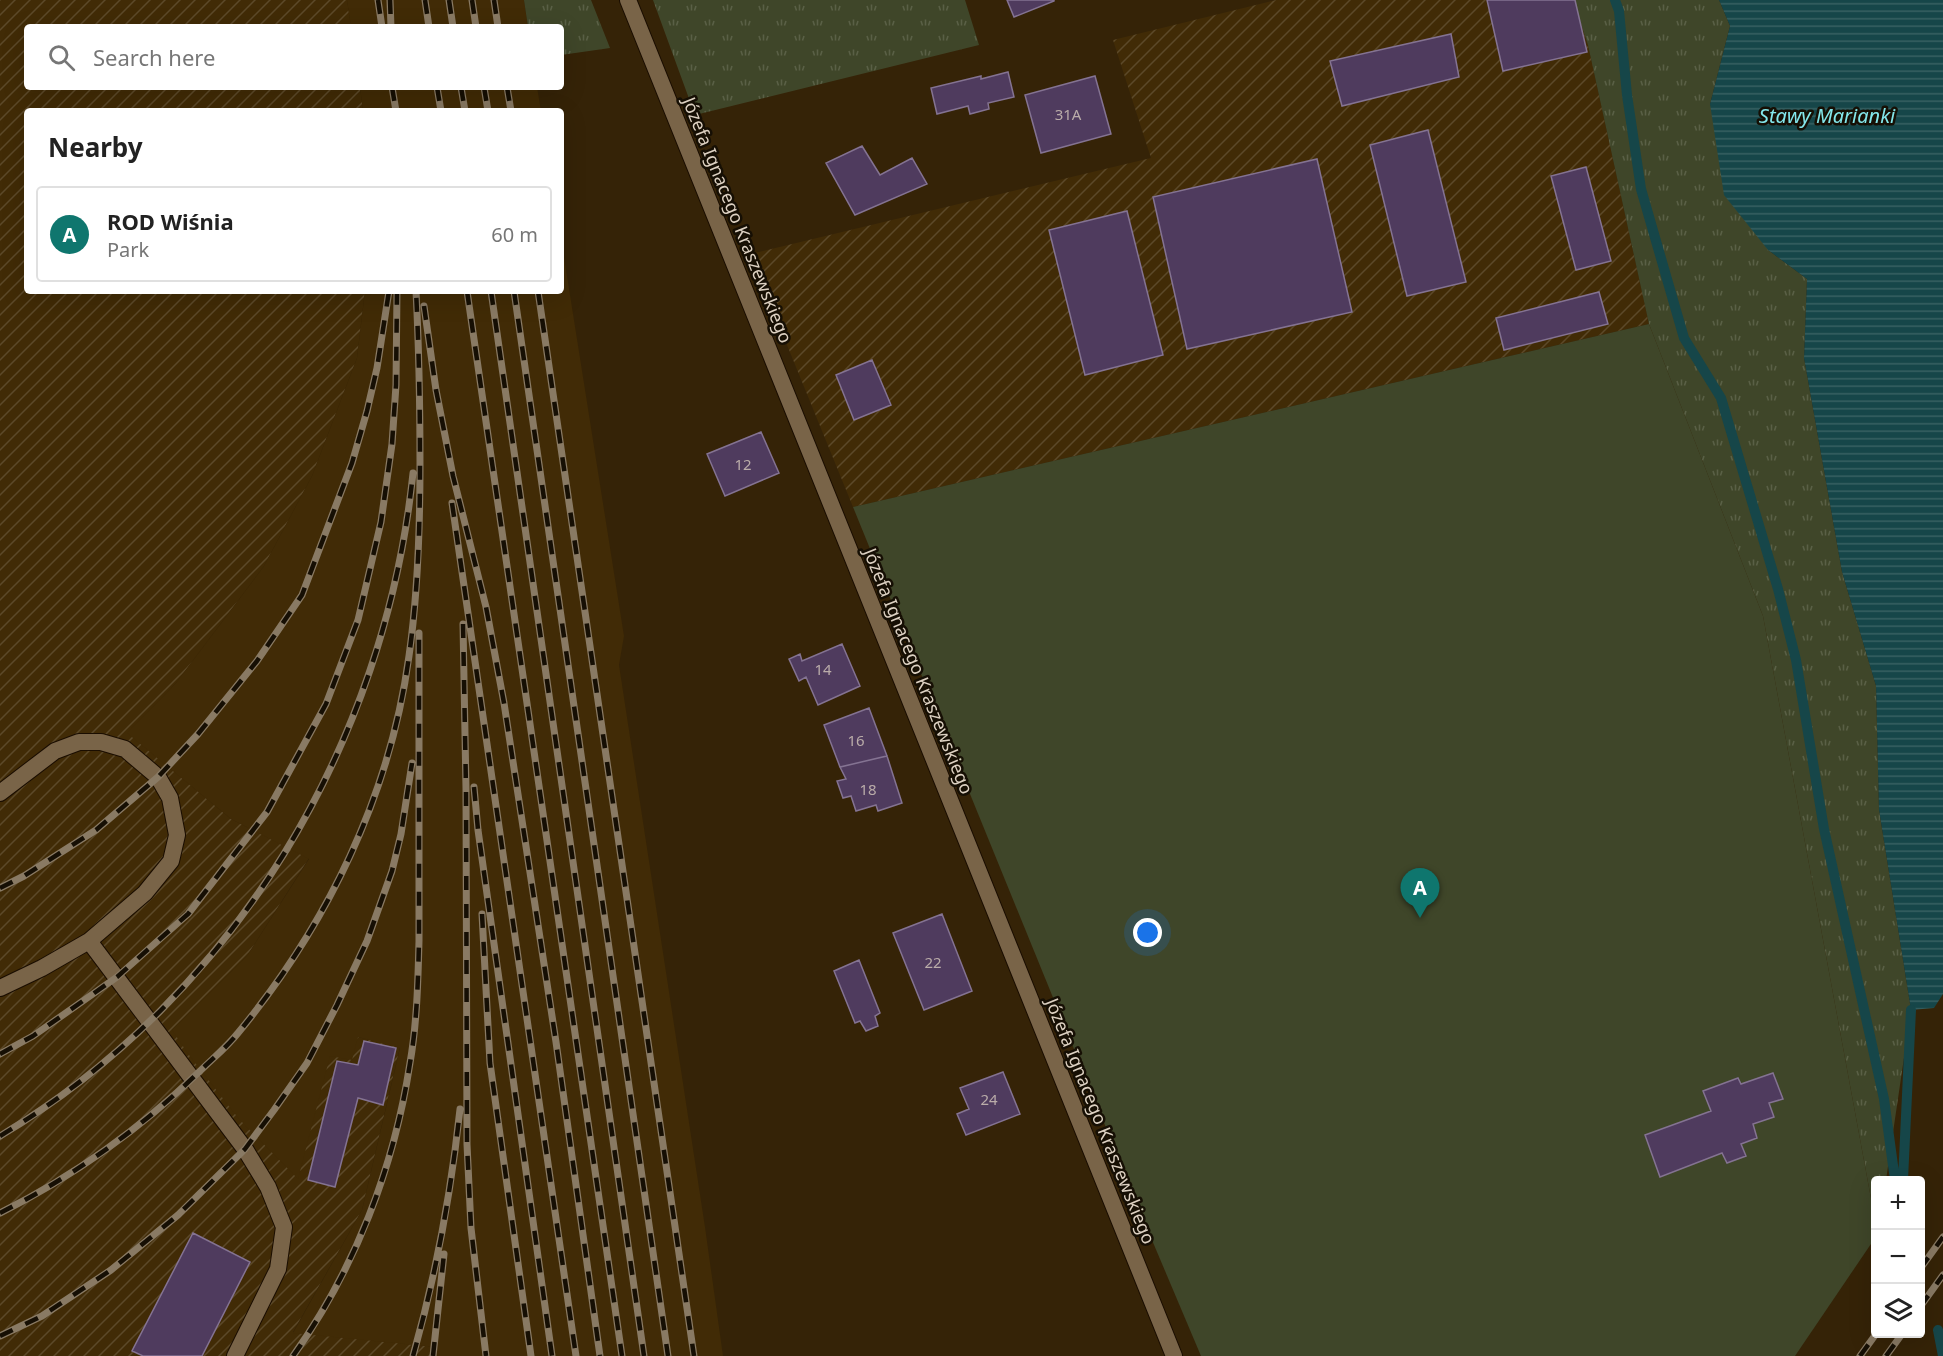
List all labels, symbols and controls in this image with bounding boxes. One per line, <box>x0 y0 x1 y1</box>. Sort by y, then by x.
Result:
search box <box>24 24 564 90</box>
icon: search <box>45 41 78 74</box>
text: Search here <box>93 42 215 72</box>
street label: Józefa Ignacego Kraszewskiego <box>677 92 798 347</box>
water label: Stawy Marianki <box>1759 102 1896 129</box>
house number: 31A <box>1055 104 1082 124</box>
text: Nearby <box>48 129 143 165</box>
text: ROD Wiśnia <box>107 206 234 236</box>
text: A <box>63 221 76 248</box>
text: 60 m <box>491 221 538 248</box>
text: Park <box>107 236 149 263</box>
house number: 12 <box>734 454 752 474</box>
street label: Józefa Ignacego Kraszewskiego <box>858 543 979 798</box>
house number: 14 <box>814 659 832 679</box>
house number: 16 <box>847 730 865 750</box>
house number: 18 <box>859 779 877 799</box>
pin: A <box>1400 868 1440 918</box>
your location <box>1133 918 1162 947</box>
house number: 22 <box>924 952 942 972</box>
street label: Józefa Ignacego Kraszewskiego <box>1040 993 1161 1248</box>
house number: 24 <box>980 1089 998 1109</box>
map controls <box>1871 1176 1925 1338</box>
button: + <box>1871 1176 1925 1230</box>
button: − <box>1871 1230 1925 1284</box>
button: layers <box>1871 1284 1925 1338</box>

